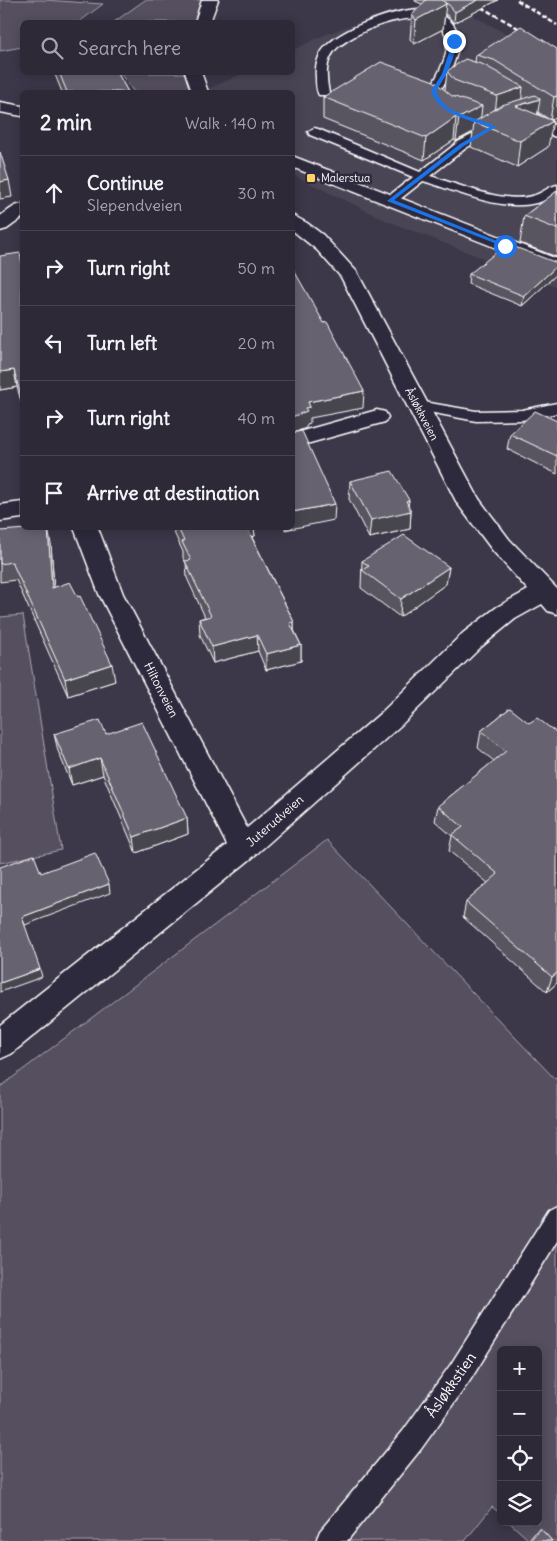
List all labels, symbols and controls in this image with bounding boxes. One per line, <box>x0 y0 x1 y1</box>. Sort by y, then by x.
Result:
search box <box>20 20 295 75</box>
route end <box>443 30 466 53</box>
icon: search <box>38 34 66 62</box>
text: Search here <box>78 36 181 60</box>
text: 2 min <box>40 109 92 136</box>
text: Walk · 140 m <box>185 113 275 133</box>
text: Continue <box>87 171 164 195</box>
place label: Malerstua <box>321 171 370 185</box>
marker: Malerstua <box>305 172 317 184</box>
icon: ahead <box>40 179 68 207</box>
text: 30 m <box>238 183 275 203</box>
text: Slependveien <box>87 195 182 215</box>
route start <box>494 235 517 258</box>
icon: right <box>40 254 68 282</box>
text: Turn right <box>87 256 170 280</box>
text: 50 m <box>237 258 275 278</box>
icon: left <box>40 329 68 357</box>
text: Turn left <box>87 331 157 355</box>
text: 20 m <box>238 333 275 353</box>
street label: Åsløkkveien <box>402 385 443 443</box>
icon: right <box>40 404 68 432</box>
text: Turn right <box>87 406 170 430</box>
text: 40 m <box>237 408 275 428</box>
icon: arrive <box>40 479 68 507</box>
text: Arrive at destination <box>87 481 260 505</box>
street label: Hiltonveien <box>141 660 182 720</box>
street label: Juterudveien <box>243 792 306 850</box>
map controls <box>497 1346 542 1526</box>
button: + <box>497 1346 542 1391</box>
street label: Åsløkkstien <box>420 1347 480 1421</box>
button: − <box>497 1391 542 1436</box>
button: locate <box>497 1436 542 1481</box>
button: layers <box>497 1481 542 1526</box>

